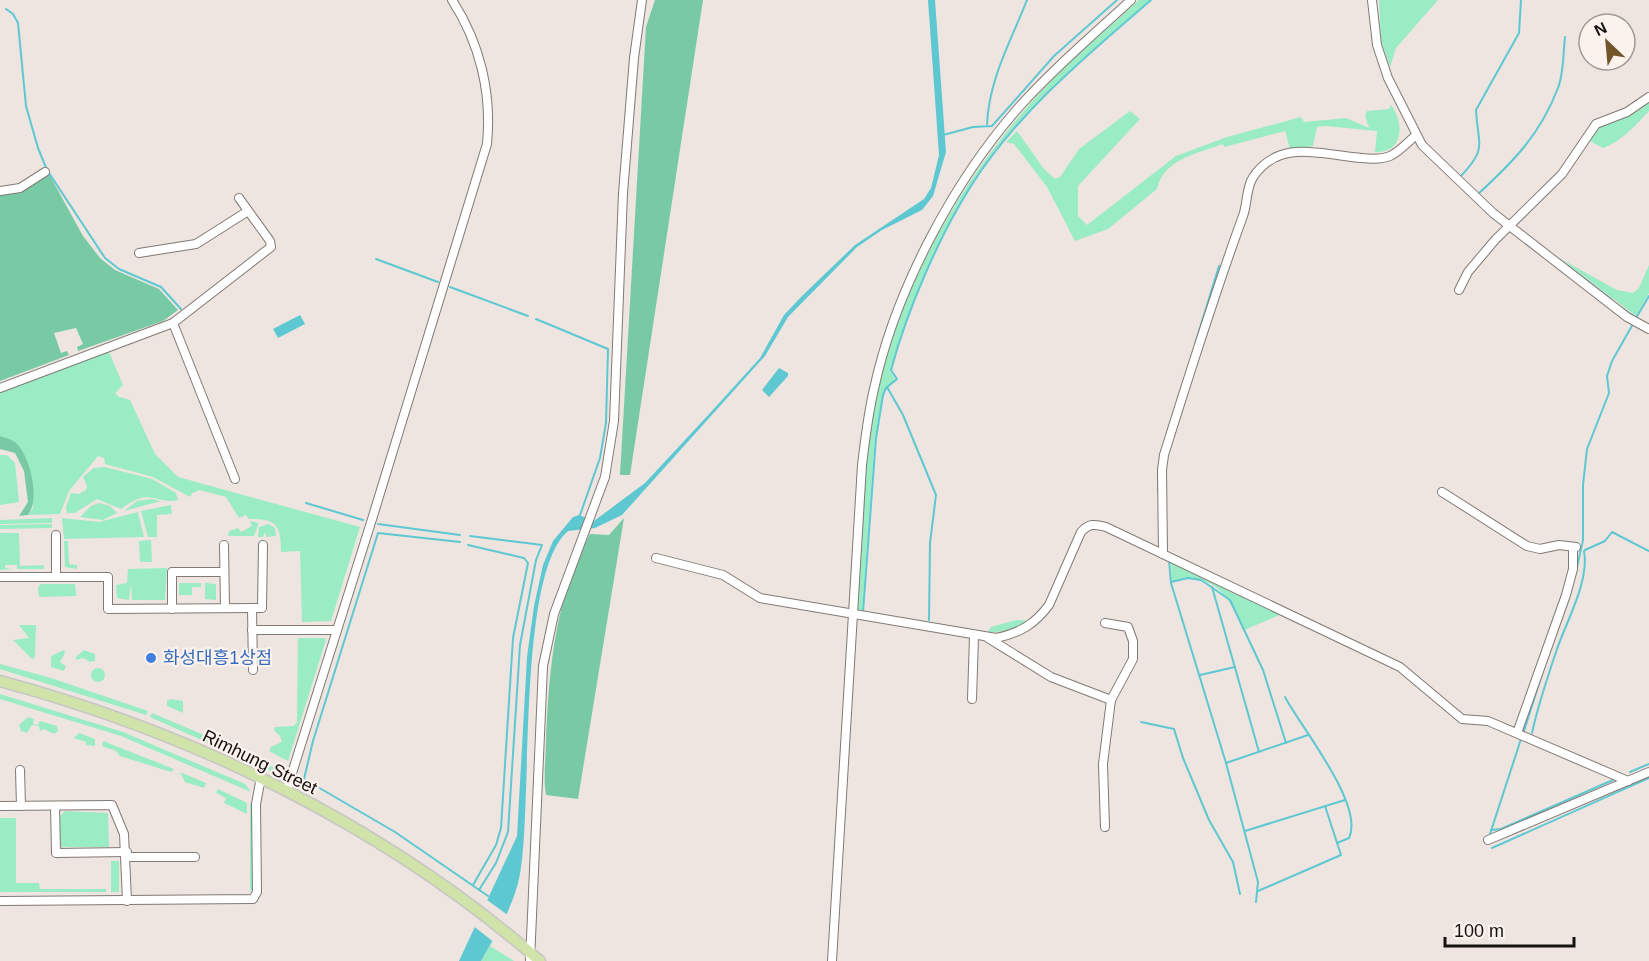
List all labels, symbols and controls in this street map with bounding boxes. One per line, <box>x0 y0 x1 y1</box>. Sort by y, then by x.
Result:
north arrow <box>1577 12 1637 72</box>
text: N <box>1592 19 1610 39</box>
place label: 화성대흥1상점 <box>163 648 272 668</box>
marker: 화성대흥1상점 <box>144 651 158 665</box>
street label: Rimhung Street <box>199 726 321 798</box>
scale bar <box>1445 910 1574 948</box>
text: 100 m <box>1454 921 1504 941</box>

